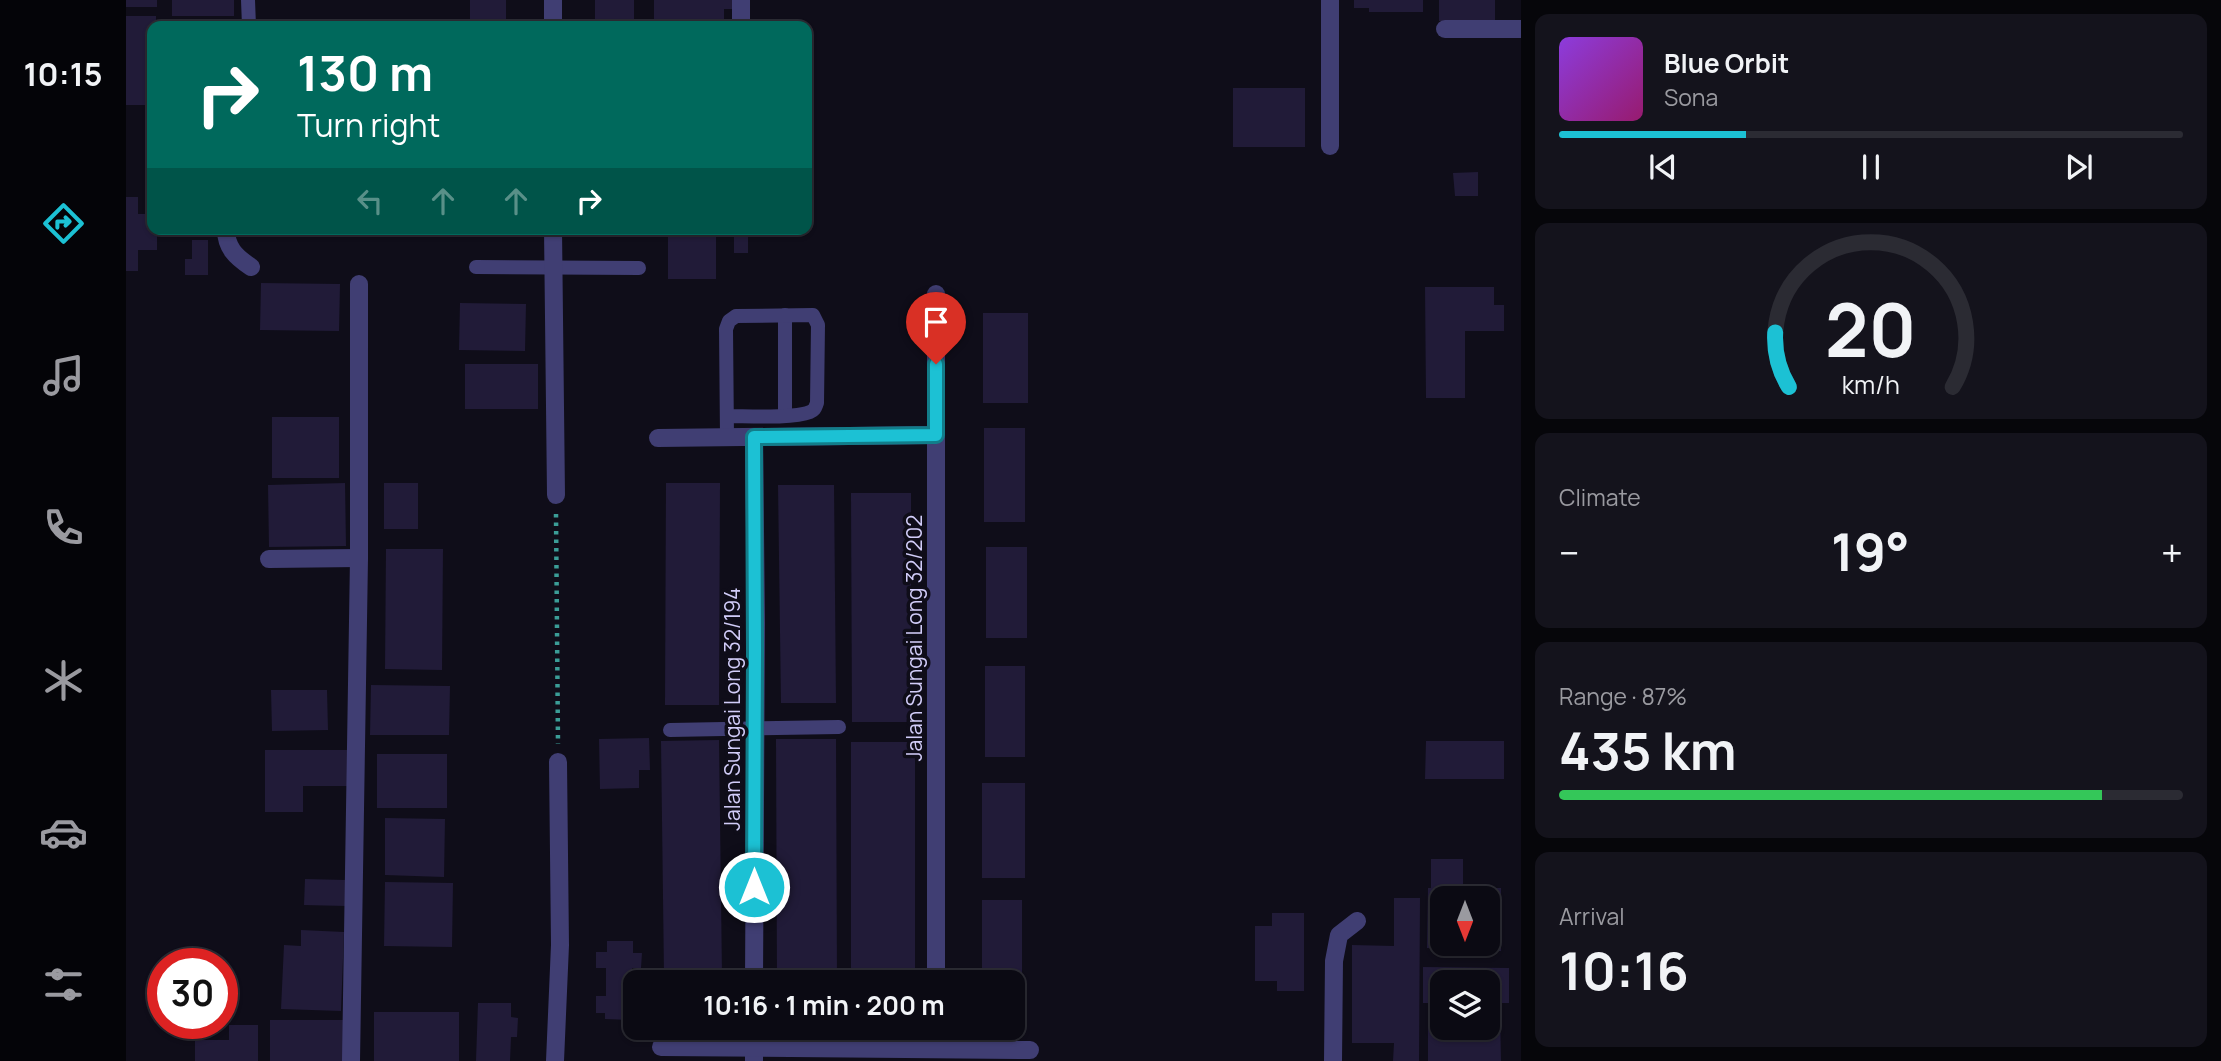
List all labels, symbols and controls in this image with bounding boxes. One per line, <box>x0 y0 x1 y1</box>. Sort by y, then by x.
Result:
text: 130 m <box>297 39 433 106</box>
text: Blue Orbit <box>1664 45 1789 81</box>
icon: right <box>182 49 273 140</box>
text: 10:15 <box>24 52 102 96</box>
text: Sona <box>1664 81 1718 113</box>
text: Turn right <box>297 103 440 147</box>
icon: previous <box>1644 148 1682 186</box>
icon: pause <box>1852 148 1890 186</box>
icon: next <box>2060 148 2098 186</box>
icon: left <box>351 182 389 220</box>
icon: ahead <box>424 182 462 220</box>
icon: ahead <box>497 182 535 220</box>
icon: right <box>570 182 608 220</box>
icon: directions <box>39 199 88 248</box>
text: 20 <box>1825 280 1917 380</box>
pin <box>906 292 966 364</box>
icon: arrive <box>917 303 955 341</box>
icon: music <box>39 351 88 400</box>
text: km/h <box>1842 367 1900 402</box>
text: Climate <box>1559 481 1641 513</box>
icon: phone <box>39 503 88 552</box>
street label: Jalan Sungai Long 32/202 <box>900 515 928 761</box>
text: 19° <box>1831 516 1910 587</box>
text: − <box>1559 526 1580 578</box>
text: + <box>2161 526 2183 578</box>
street label: Jalan Sungai Long 32/194 <box>718 587 746 831</box>
icon: climate <box>39 656 88 705</box>
text: Range · 87% <box>1559 680 1687 712</box>
text: 435 km <box>1559 715 1736 786</box>
icon: car <box>39 808 88 857</box>
position arrow <box>717 850 791 924</box>
north arrow <box>1430 886 1500 956</box>
map controls <box>1430 886 1500 1040</box>
text: Arrival <box>1559 900 1625 932</box>
text: 10:16 <box>1559 935 1689 1006</box>
speed limit sign: 30 <box>147 948 238 1039</box>
icon: filters <box>39 960 88 1009</box>
button: layers <box>1430 970 1500 1040</box>
text: 10:16 · 1 min · 200 m <box>703 987 945 1023</box>

